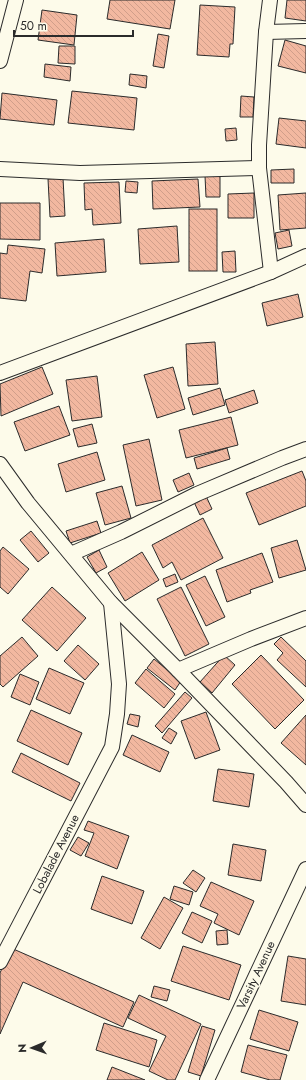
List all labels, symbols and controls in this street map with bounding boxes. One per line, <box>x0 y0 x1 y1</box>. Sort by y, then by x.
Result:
scale bar <box>14 12 133 38</box>
text: 50 m <box>20 17 47 35</box>
street label: Lobalade Avenue <box>28 811 84 897</box>
street label: Varsity Avenue <box>232 938 280 1012</box>
north arrow <box>12 1028 52 1068</box>
text: N <box>14 1044 30 1053</box>

